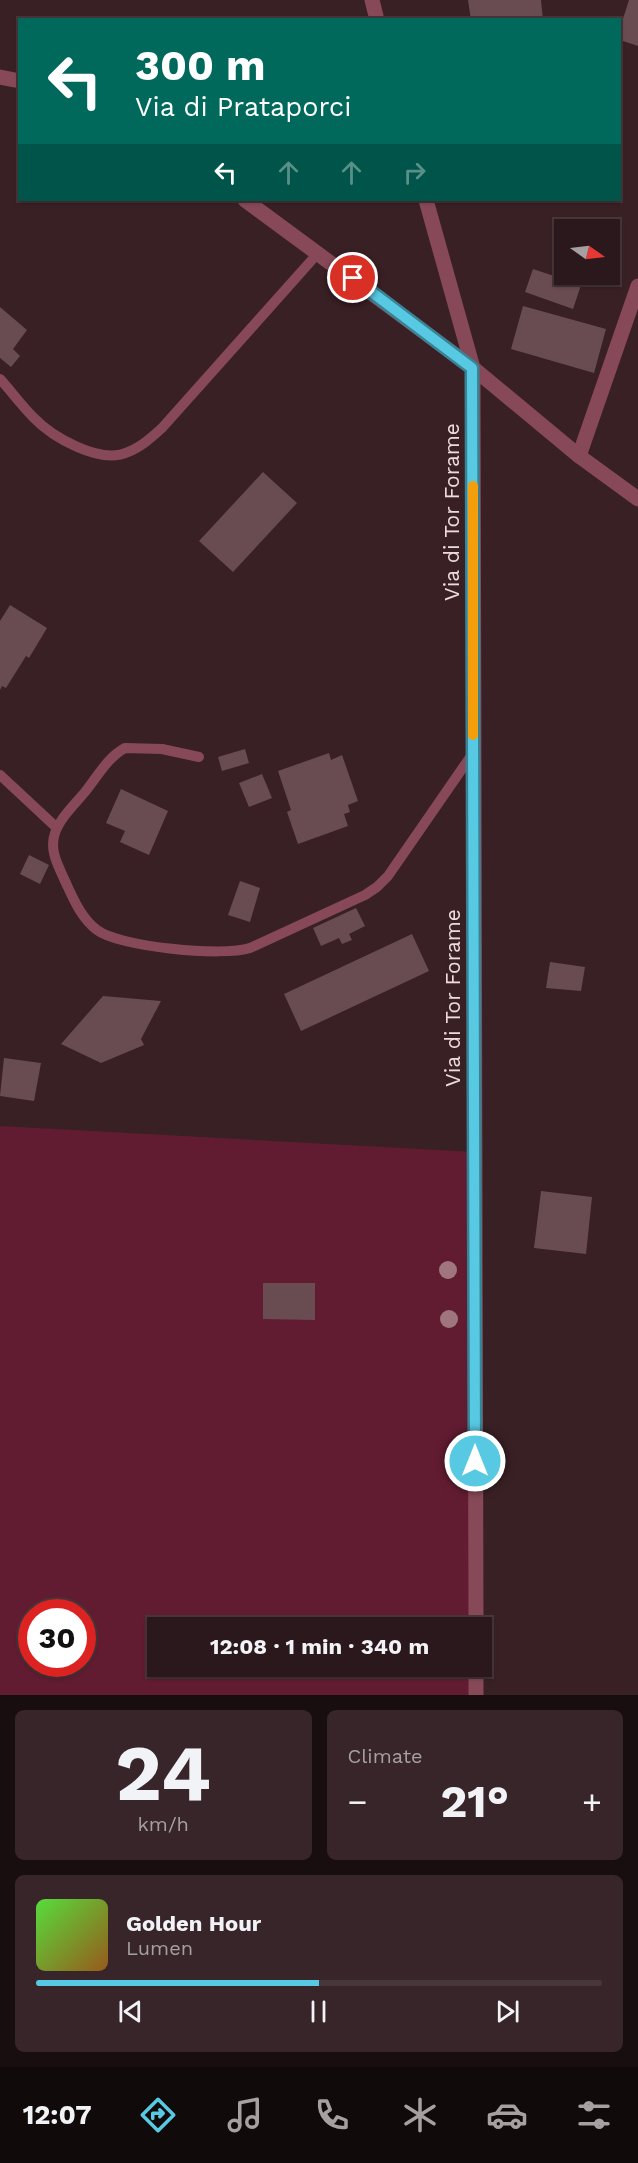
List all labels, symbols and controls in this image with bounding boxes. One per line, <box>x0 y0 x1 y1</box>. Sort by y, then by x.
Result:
text: 300 m <box>135 41 266 90</box>
icon: left <box>36 42 114 120</box>
text: Via di Prataporci <box>135 91 351 123</box>
icon: left <box>209 156 242 189</box>
icon: ahead <box>272 156 305 189</box>
icon: ahead <box>335 156 368 189</box>
icon: right <box>398 156 431 189</box>
north arrow <box>554 219 620 285</box>
map controls <box>554 219 620 285</box>
pin <box>327 252 378 303</box>
icon: arrive <box>336 261 369 294</box>
street label: Via di Tor Forame <box>439 423 464 601</box>
street label: Via di Tor Forame <box>440 909 465 1087</box>
position arrow <box>443 1429 507 1493</box>
speed limit sign: 30 <box>18 1599 96 1677</box>
text: 12:08 · 1 min · 340 m <box>210 1634 429 1659</box>
text: 24 <box>115 1727 211 1819</box>
text: Climate <box>348 1744 423 1768</box>
text: 21° <box>441 1775 509 1828</box>
text: − <box>348 1782 367 1821</box>
text: + <box>582 1782 602 1821</box>
text: km/h <box>137 1812 189 1836</box>
text: Golden Hour <box>126 1911 261 1936</box>
text: Lumen <box>126 1936 193 1960</box>
icon: previous <box>114 1995 147 2028</box>
icon: pause <box>302 1995 335 2028</box>
icon: next <box>491 1995 524 2028</box>
icon: directions <box>137 2094 179 2136</box>
icon: music <box>224 2094 266 2136</box>
icon: phone <box>311 2094 353 2136</box>
icon: climate <box>399 2094 441 2136</box>
icon: car <box>486 2094 528 2136</box>
icon: filters <box>573 2094 615 2136</box>
text: 12:07 <box>23 2099 92 2131</box>

